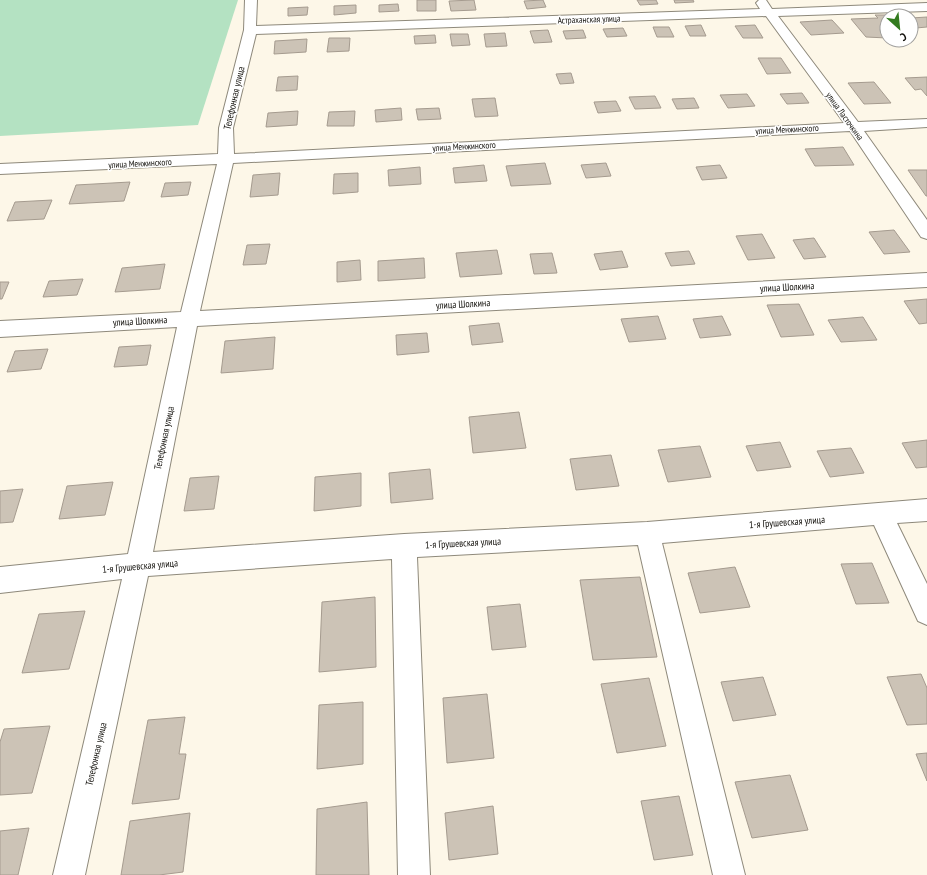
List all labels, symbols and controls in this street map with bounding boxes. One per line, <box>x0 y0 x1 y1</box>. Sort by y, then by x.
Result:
north arrow <box>879 8 919 48</box>
street label: Астраханская улица <box>557 12 621 26</box>
text: С <box>898 30 909 44</box>
street label: Телефонная улица <box>220 65 248 131</box>
street label: улица Ласточкина <box>824 90 866 143</box>
street label: улица Менжинского <box>755 122 819 136</box>
street label: улица Менжинского <box>432 139 496 153</box>
street label: улица Менжинского <box>108 156 172 170</box>
street label: улица Шолкина <box>759 279 815 295</box>
street label: улица Шолкина <box>435 296 491 312</box>
street label: улица Шолкина <box>112 313 168 329</box>
street label: Телефонная улица <box>151 405 177 471</box>
street label: 1-я Грушевская улица <box>749 513 825 531</box>
street label: 1-я Грушевская улица <box>425 535 501 551</box>
street label: 1-я Грушевская улица <box>102 556 178 576</box>
street label: Телефонная улица <box>82 721 110 787</box>

